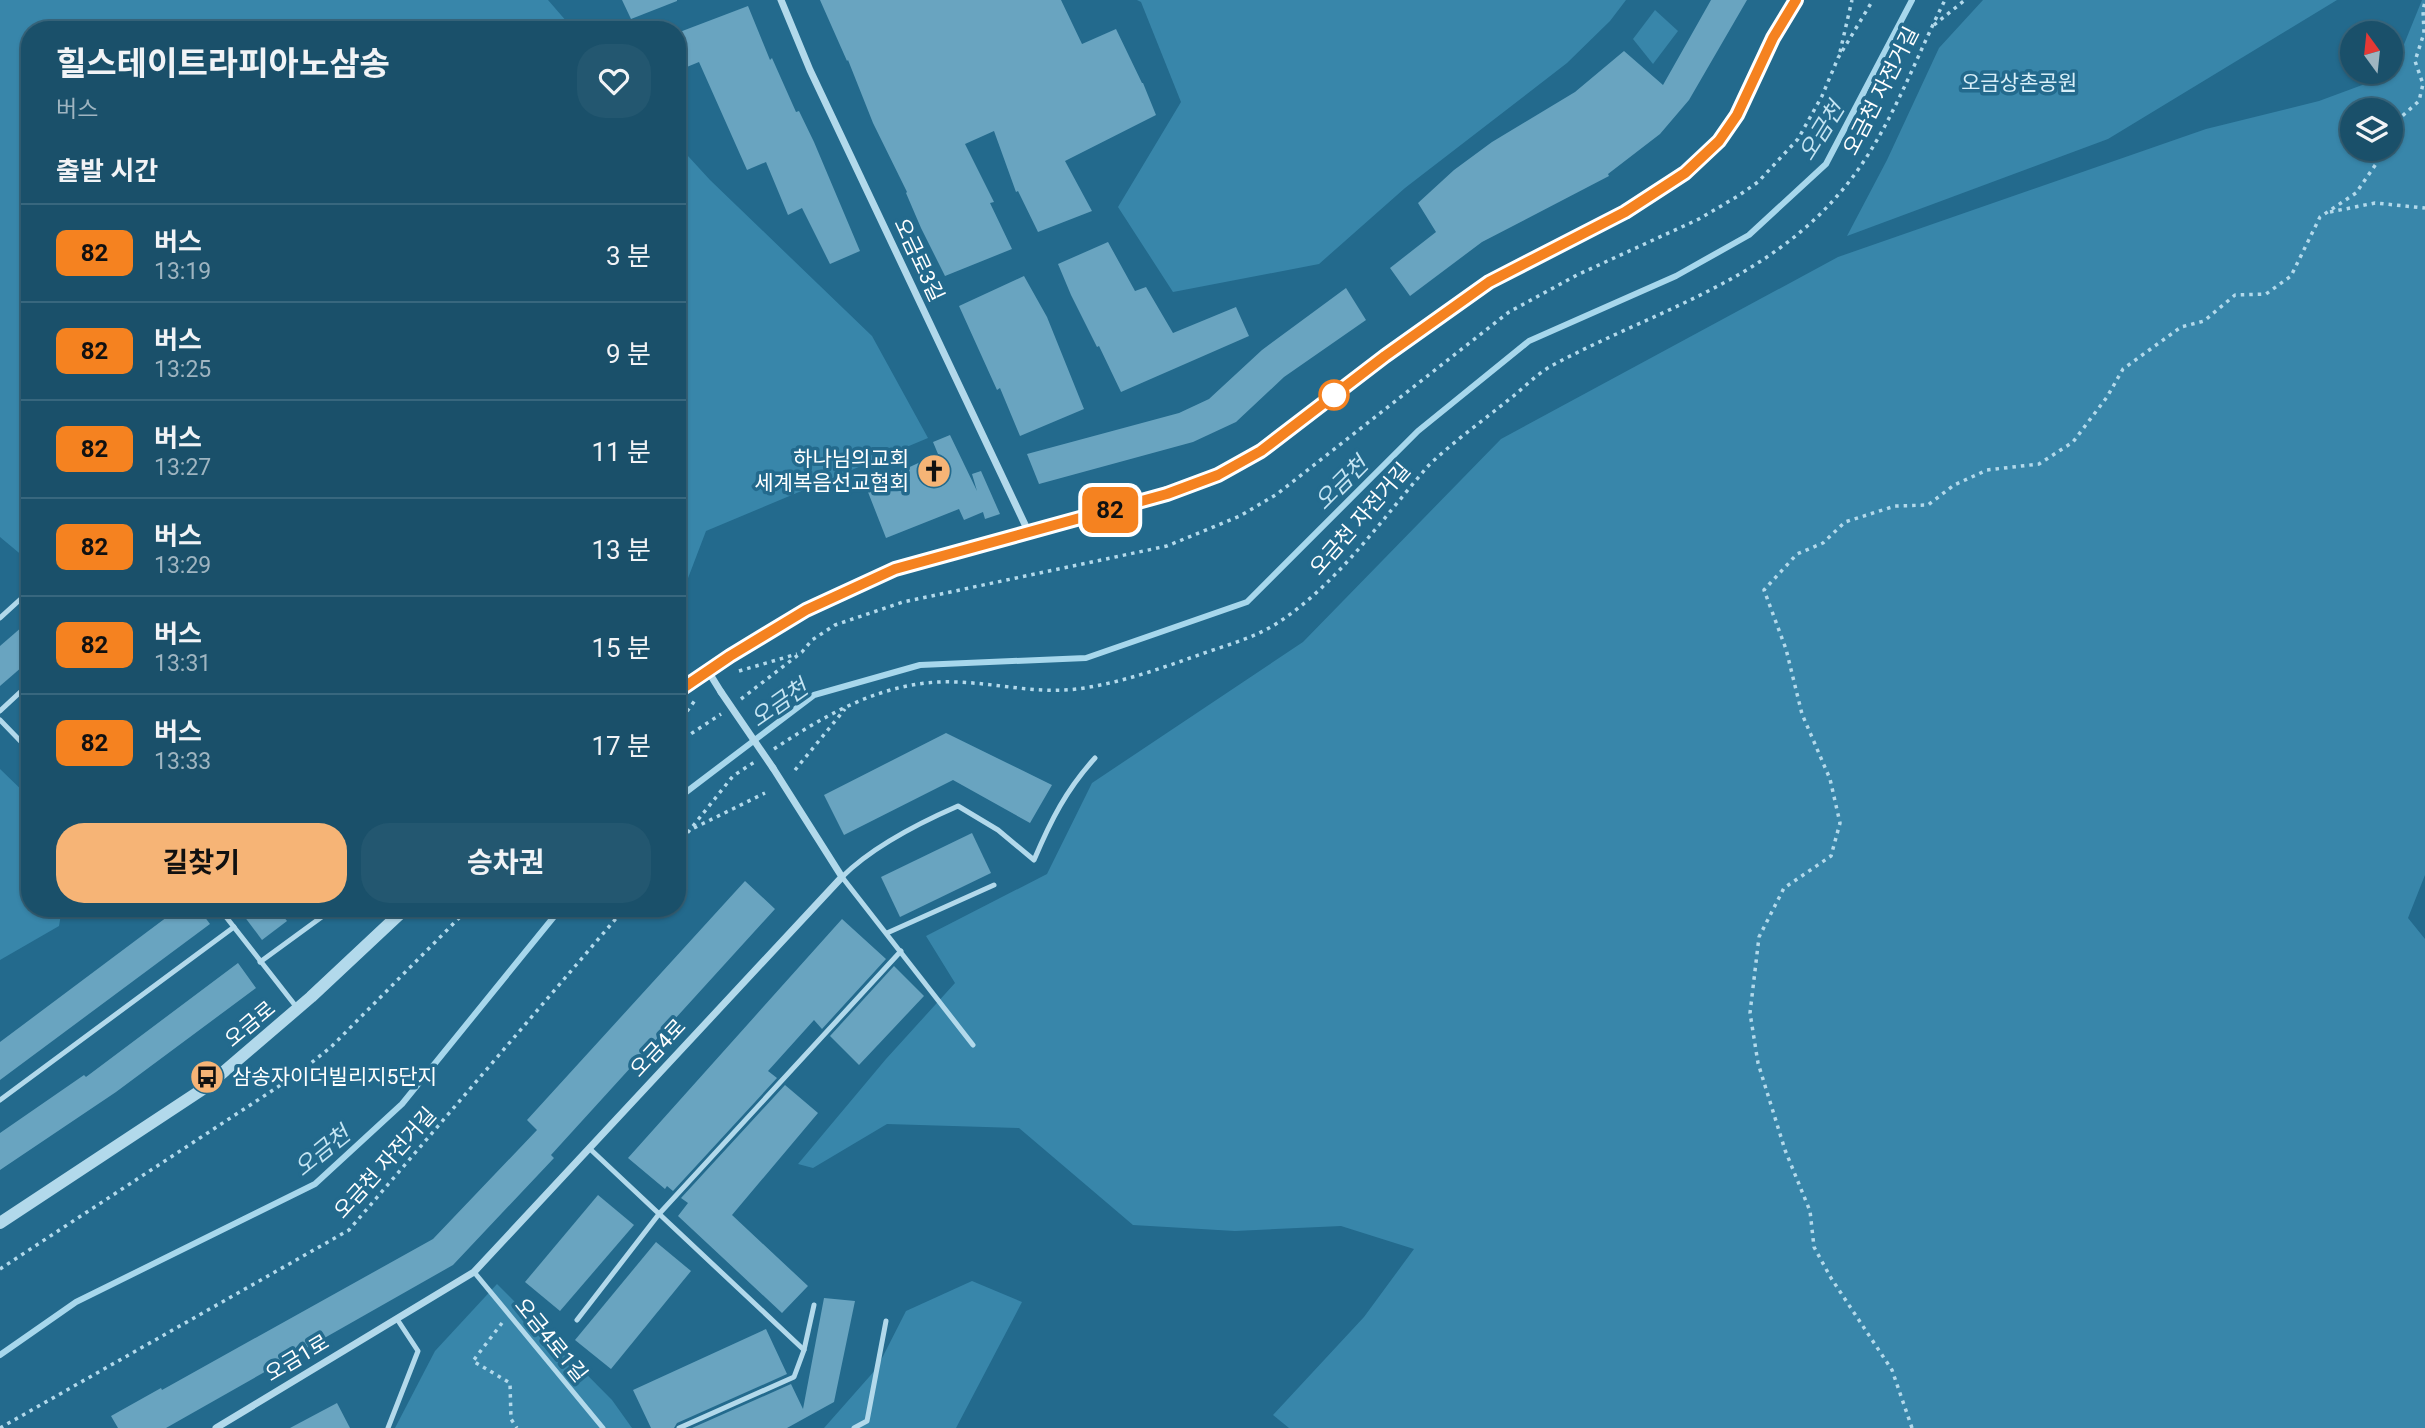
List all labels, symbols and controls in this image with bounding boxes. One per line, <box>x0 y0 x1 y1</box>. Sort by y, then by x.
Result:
north arrow <box>2340 21 2403 84</box>
map controls <box>2340 21 2403 161</box>
street label: 오금천 자전거길 <box>1838 23 1924 159</box>
text: 힐스테이트라피아노삼송 <box>56 44 390 83</box>
button: heart <box>577 44 651 118</box>
park label: 오금상촌공원 <box>1961 71 2077 95</box>
water label: 오금천 <box>1793 95 1851 165</box>
text: 버스 <box>56 96 98 123</box>
button: layers <box>2340 98 2403 161</box>
text: 출발 시간 <box>56 156 158 186</box>
street label: 오금로3길 <box>889 215 949 305</box>
text: 버스 <box>154 227 202 257</box>
text: 82 <box>81 239 108 267</box>
text: 3 분 <box>606 241 651 271</box>
text: 13:19 <box>154 258 211 285</box>
text: 버스 <box>154 325 202 355</box>
text: 82 <box>81 337 108 365</box>
text: 9 분 <box>606 339 651 369</box>
text: 13:25 <box>154 356 211 383</box>
unlabelled marker <box>1319 380 1349 410</box>
text: 버스 <box>154 423 202 453</box>
text: 82 <box>81 435 108 463</box>
text: 11 분 <box>591 437 651 467</box>
place label: 하나님의교회 세계복음선교협회 <box>754 447 909 495</box>
water label: 오금천 <box>1309 449 1375 515</box>
church icon: 하나님의교회 세계복음선교협회 <box>915 452 953 490</box>
text: 13:27 <box>154 454 211 481</box>
street label: 오금천 자전거길 <box>1305 458 1415 580</box>
line badge: 82 <box>1078 487 1142 533</box>
text: 82 <box>1096 496 1124 524</box>
text: 버스 <box>154 521 202 551</box>
text: 82 <box>81 533 108 561</box>
text: 13 분 <box>591 535 651 565</box>
text: 13:29 <box>154 552 211 579</box>
text: 버스 <box>154 619 202 649</box>
text: 82 <box>81 631 108 659</box>
text: 15 분 <box>591 633 651 663</box>
text: 13:31 <box>154 650 211 677</box>
water label: 오금천 <box>746 673 815 733</box>
text: 버스 <box>154 717 202 747</box>
text: 82 <box>81 729 108 757</box>
text: 17 분 <box>591 731 651 761</box>
text: 13:33 <box>154 748 211 775</box>
button: 길찾기 <box>56 823 347 903</box>
button: 승차권 <box>361 823 651 903</box>
street label: 오금로 <box>220 996 280 1052</box>
street label: 오금4로 <box>625 1014 691 1082</box>
bus stop icon: 삼송자이더빌리지5단지 <box>188 1058 226 1096</box>
place label: 삼송자이더빌리지5단지 <box>232 1065 437 1089</box>
street label: 오금천 자전거길 <box>329 1103 441 1223</box>
water label: 오금천 <box>289 1119 358 1182</box>
street label: 오금4로1길 <box>510 1293 592 1387</box>
street label: 오금1로 <box>261 1330 333 1386</box>

